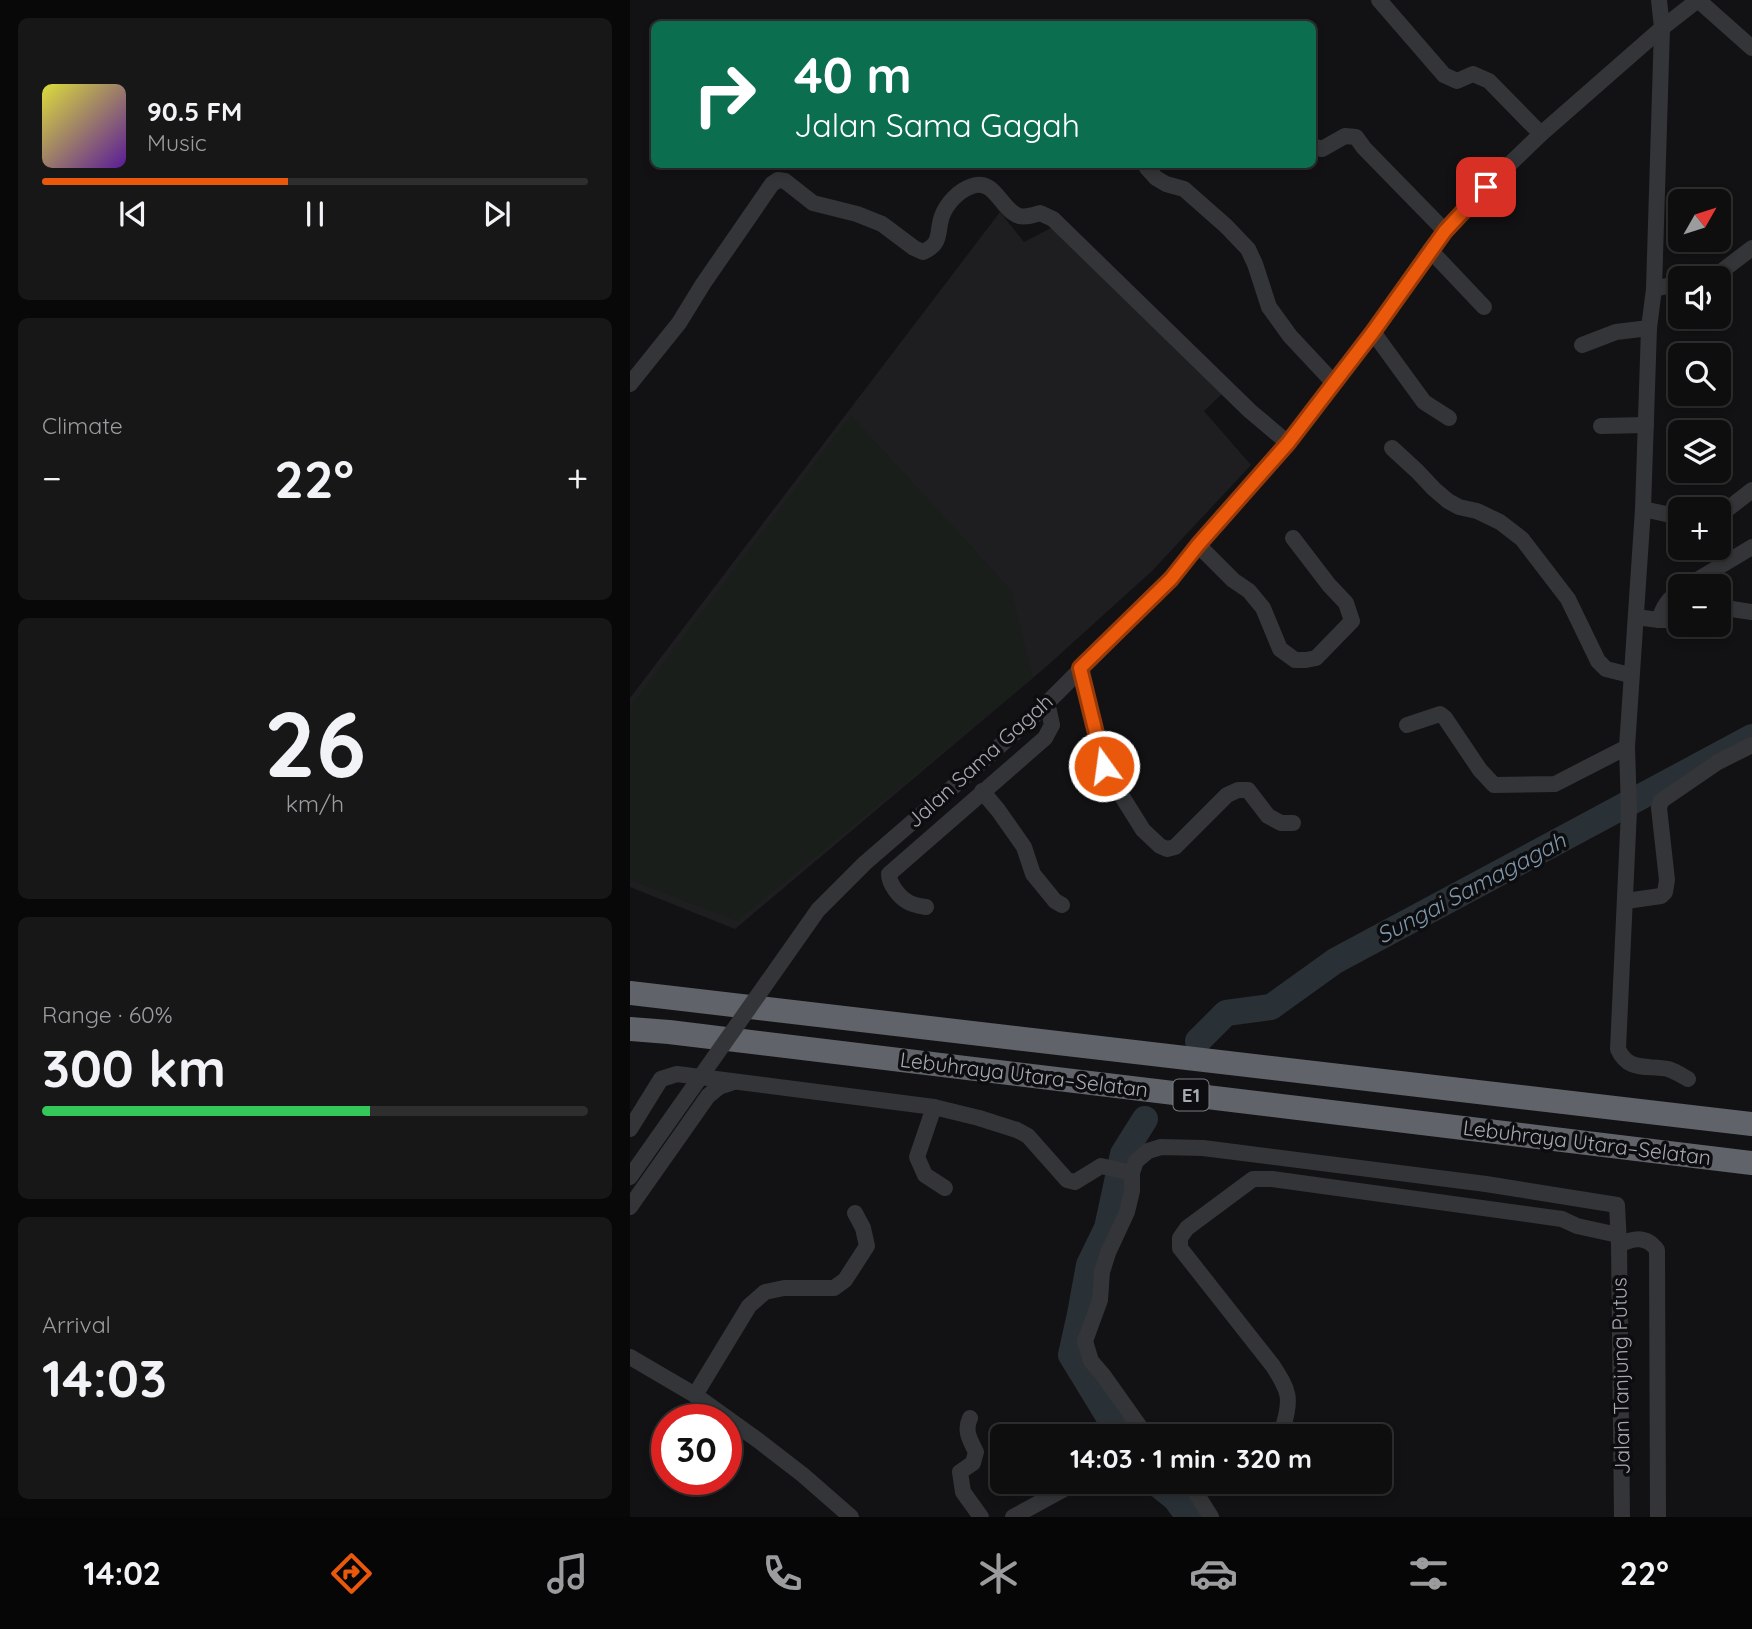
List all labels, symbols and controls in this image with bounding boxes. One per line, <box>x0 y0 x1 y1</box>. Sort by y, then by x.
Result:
text: 40 m <box>794 44 912 105</box>
icon: right <box>679 49 770 140</box>
text: 90.5 FM <box>147 95 242 128</box>
text: Jalan Sama Gagah <box>794 105 1080 145</box>
text: Music <box>147 128 207 157</box>
pin <box>1456 157 1516 217</box>
icon: arrive <box>1467 168 1505 206</box>
north arrow <box>1668 189 1731 252</box>
map controls <box>1668 189 1731 637</box>
icon: previous <box>114 195 152 233</box>
icon: pause <box>296 195 334 233</box>
icon: next <box>478 195 516 233</box>
button: sound <box>1668 266 1731 329</box>
button: search <box>1668 343 1731 406</box>
text: Climate <box>42 411 123 440</box>
button: layers <box>1668 420 1731 483</box>
text: 22° <box>274 446 354 511</box>
text: − <box>42 454 62 502</box>
text: + <box>567 454 588 502</box>
button: + <box>1668 497 1731 560</box>
button: − <box>1668 574 1731 637</box>
text: 26 <box>264 686 366 800</box>
street label: Jalan Sama Gagah <box>901 688 1058 833</box>
position arrow <box>1067 729 1141 803</box>
text: km/h <box>286 789 344 818</box>
water label: Sungai Samagagah <box>1371 825 1571 950</box>
text: Range · 60% <box>42 1000 173 1029</box>
text: 300 km <box>42 1035 226 1100</box>
street label: Lebuhraya Utara–Selatan <box>899 1046 1150 1102</box>
road number: E1 <box>1174 1079 1208 1110</box>
street label: Lebuhraya Utara–Selatan <box>1462 1114 1713 1170</box>
street label: Jalan Tanjung Putus <box>1605 1277 1635 1475</box>
text: Arrival <box>42 1310 111 1339</box>
text: 14:03 <box>42 1345 167 1410</box>
speed limit sign: 30 <box>651 1404 742 1495</box>
text: 14:03 · 1 min · 320 m <box>1070 1442 1312 1475</box>
icon: directions <box>327 1549 376 1598</box>
icon: music <box>543 1549 592 1598</box>
icon: phone <box>758 1549 807 1598</box>
icon: climate <box>974 1549 1023 1598</box>
icon: car <box>1189 1549 1238 1598</box>
icon: filters <box>1404 1549 1453 1598</box>
text: 14:02 <box>83 1553 161 1593</box>
text: 22° <box>1620 1553 1669 1593</box>

